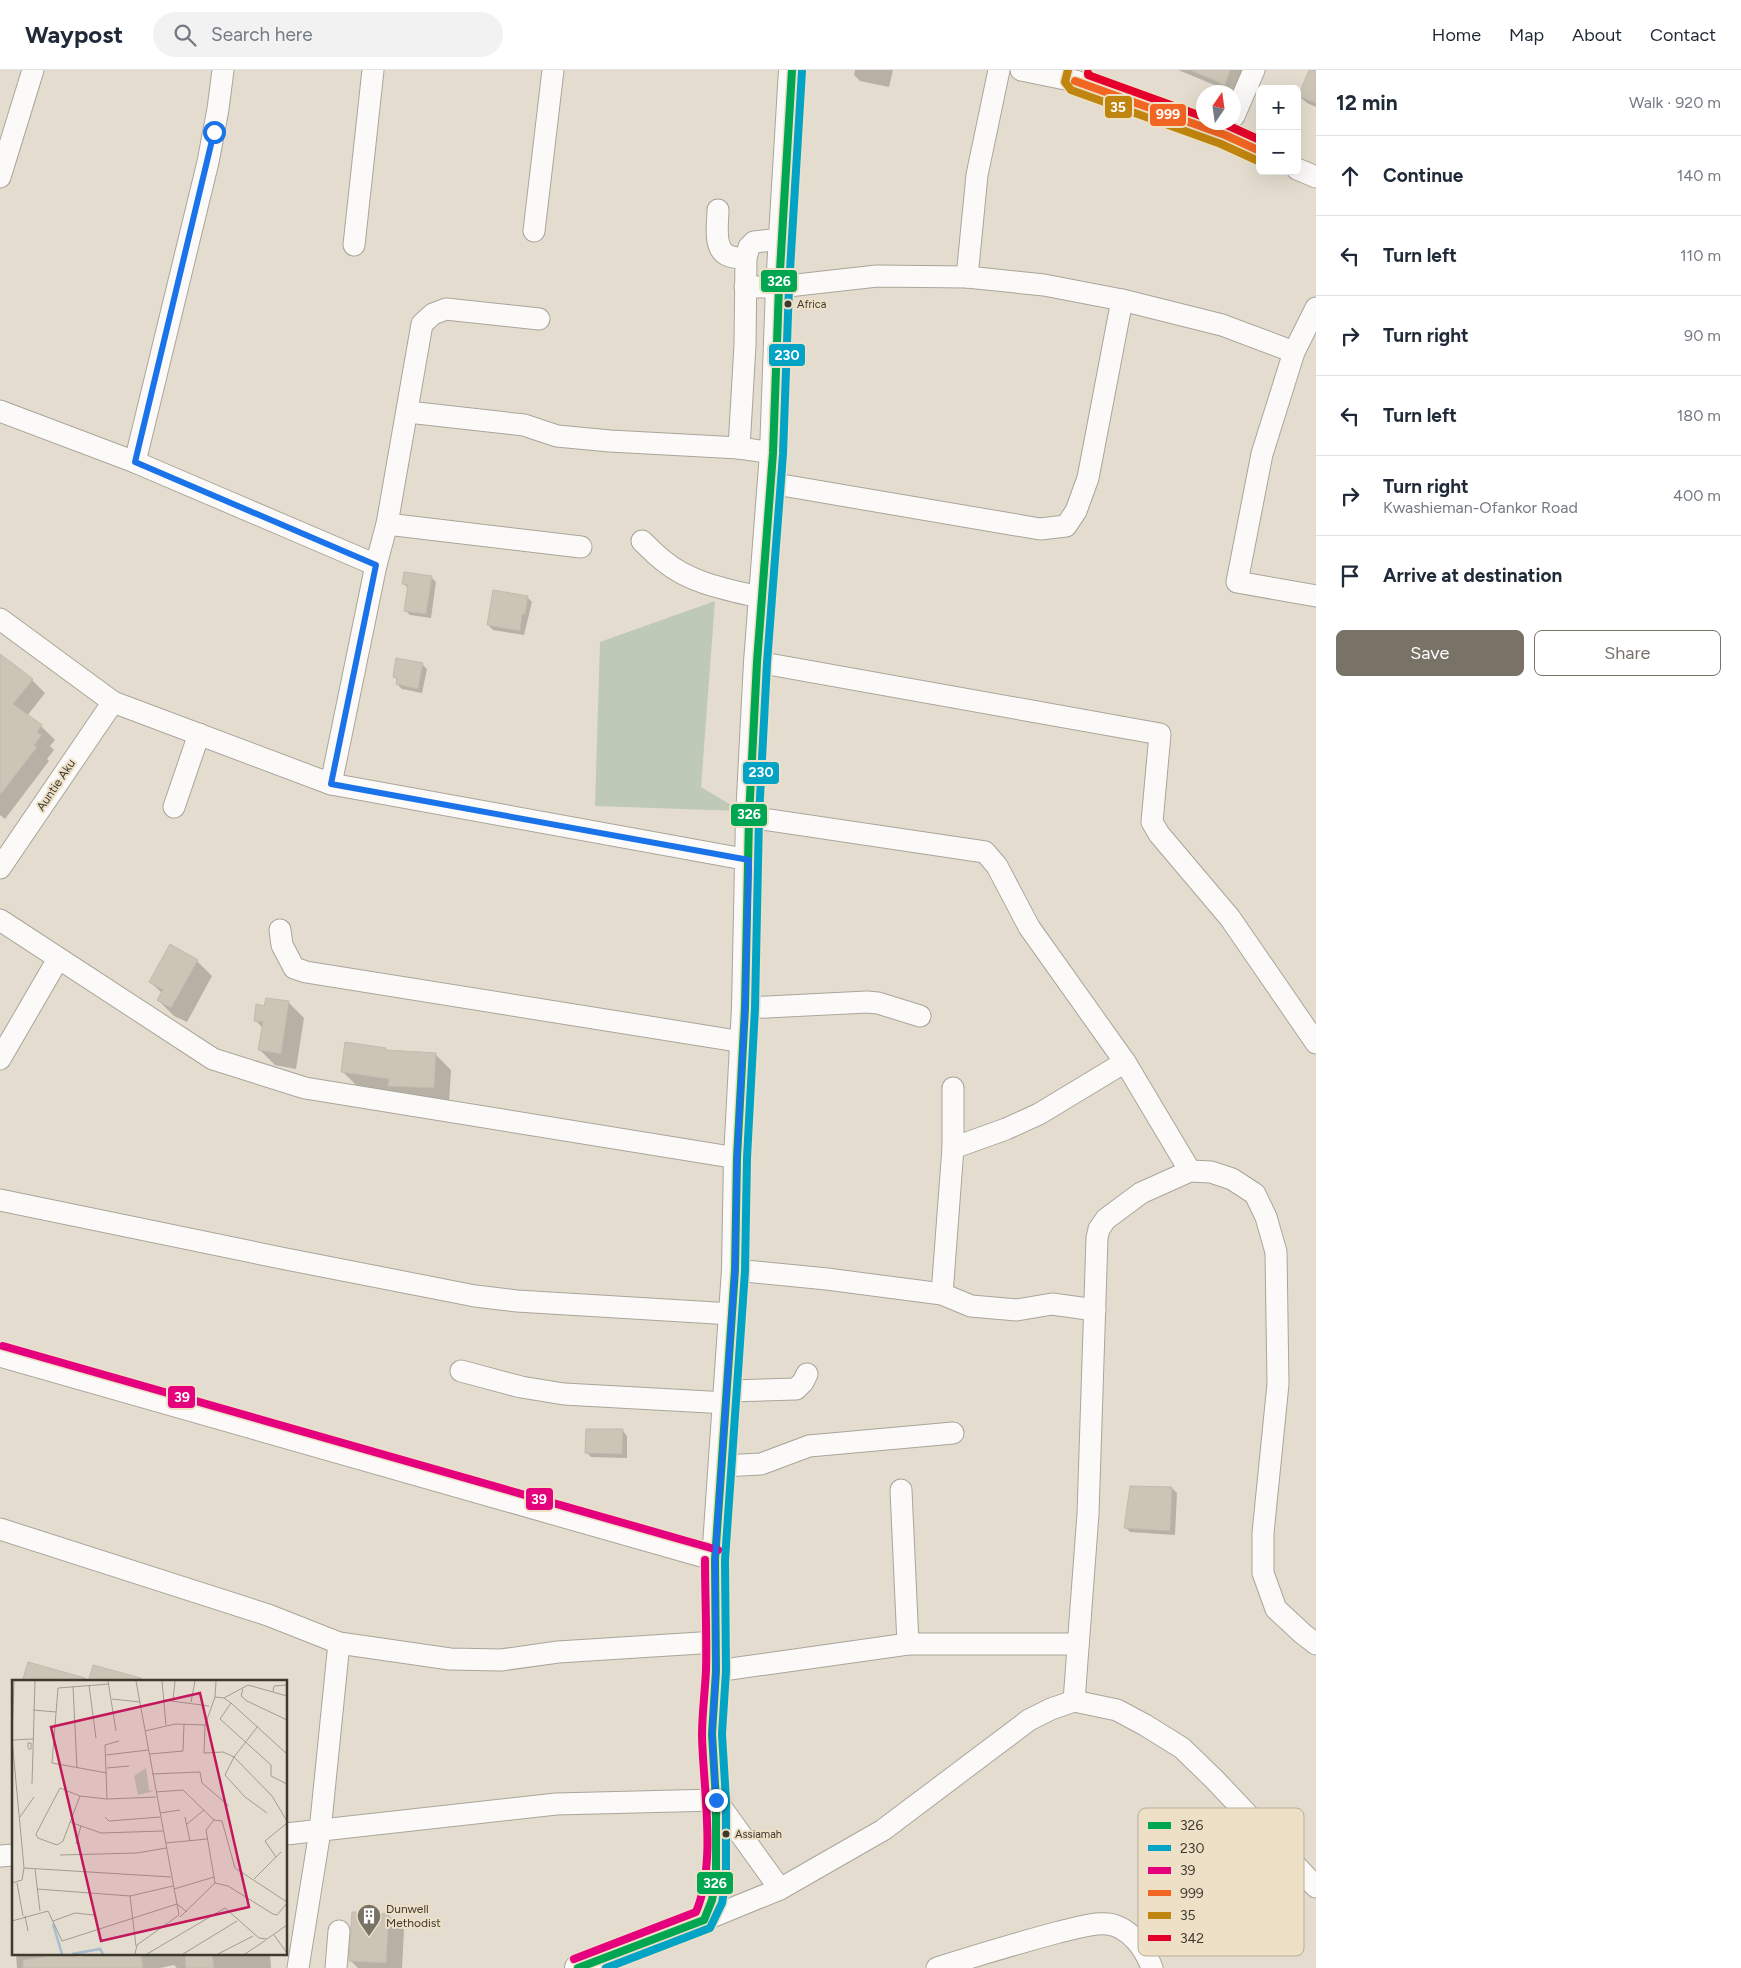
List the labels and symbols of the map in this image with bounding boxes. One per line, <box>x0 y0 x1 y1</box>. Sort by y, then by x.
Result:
north arrow <box>1196 85 1241 130</box>
line badge: 35 <box>1104 95 1133 119</box>
text: 35 <box>1110 99 1126 116</box>
line badge: 999 <box>1149 103 1187 127</box>
text: 999 <box>1156 106 1180 123</box>
route start <box>203 121 226 144</box>
line badge: 326 <box>760 269 798 293</box>
text: 326 <box>767 273 791 290</box>
place label: Africa <box>797 298 826 311</box>
marker: Africa <box>783 299 793 309</box>
line badge: 230 <box>768 343 806 367</box>
text: 230 <box>775 347 799 364</box>
street label: Auntie Aku <box>34 757 78 813</box>
line badge: 230 <box>742 761 780 785</box>
text: 230 <box>749 764 773 781</box>
line badge: 326 <box>730 803 768 827</box>
text: 326 <box>737 806 761 823</box>
line badge: 39 <box>167 1385 196 1409</box>
text: 39 <box>174 1389 190 1406</box>
line badge: 39 <box>525 1487 554 1511</box>
text: 39 <box>531 1491 547 1508</box>
inset map <box>12 1680 288 1956</box>
route end <box>705 1789 728 1812</box>
legend <box>1138 1808 1304 1956</box>
text: 326 <box>1180 1817 1203 1834</box>
place label: Assiamah <box>735 1828 782 1841</box>
marker: Assiamah <box>721 1829 731 1839</box>
text: 230 <box>1180 1840 1204 1857</box>
text: 39 <box>1180 1862 1196 1879</box>
line badge: 326 <box>696 1871 734 1895</box>
text: 326 <box>703 1875 727 1892</box>
text: 999 <box>1180 1885 1204 1902</box>
place label: Dunwell Methodist <box>386 1902 441 1930</box>
building icon: Dunwell Methodist <box>356 1903 382 1937</box>
text: 35 <box>1180 1907 1196 1924</box>
text: 342 <box>1180 1930 1204 1947</box>

